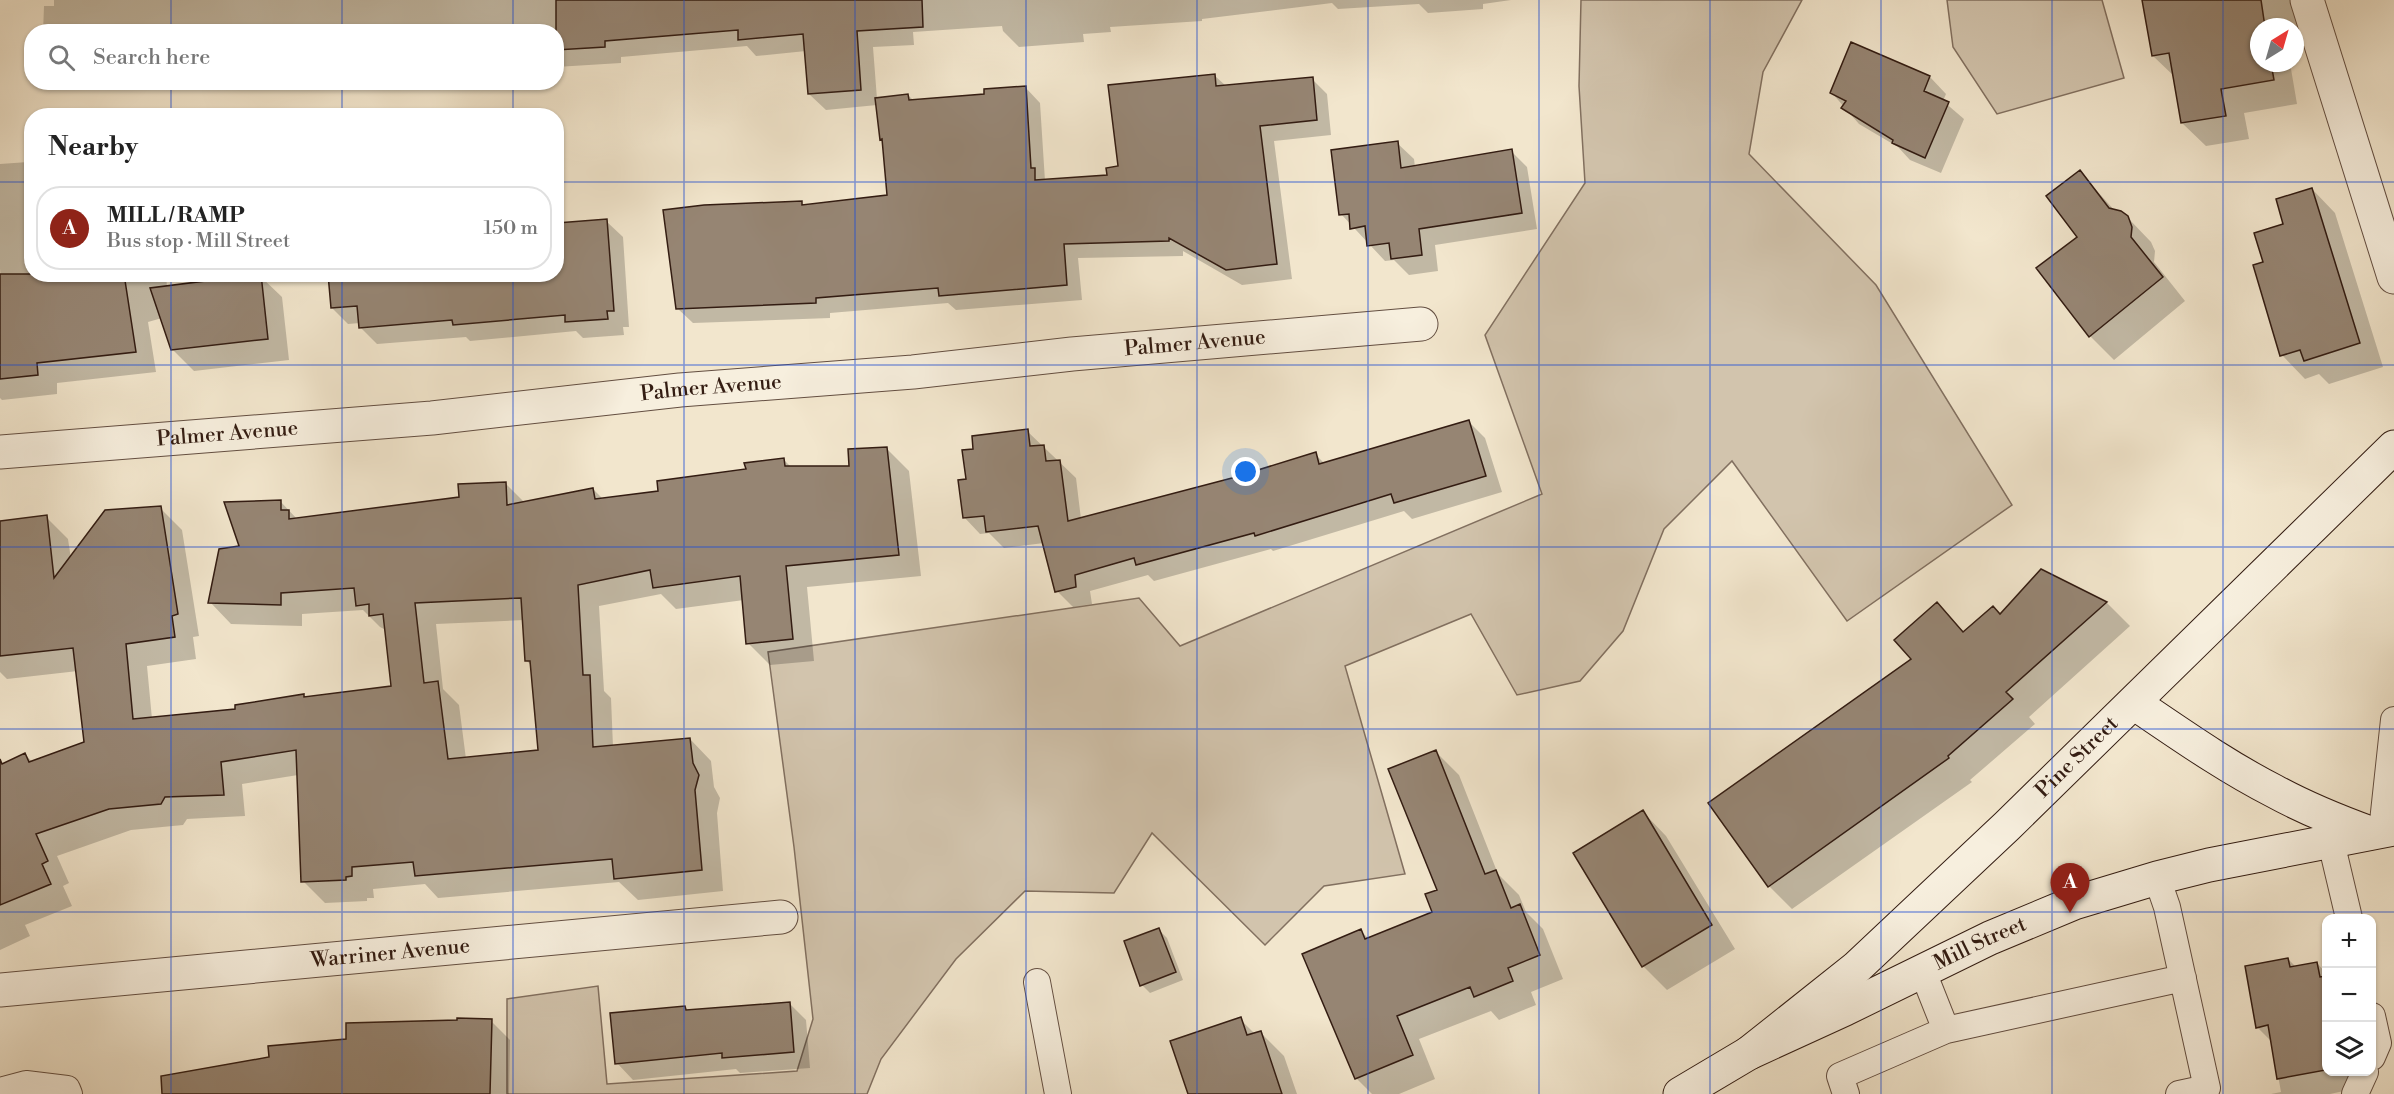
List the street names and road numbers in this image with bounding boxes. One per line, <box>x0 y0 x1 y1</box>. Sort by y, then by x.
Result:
street label: Palmer Avenue <box>1123 324 1267 362</box>
street label: Palmer Avenue <box>639 369 783 407</box>
street label: Palmer Avenue <box>156 416 299 453</box>
street label: Pine Street <box>2030 711 2124 804</box>
street label: Mill Street <box>1930 911 2031 976</box>
street label: Warriner Avenue <box>308 933 471 974</box>

